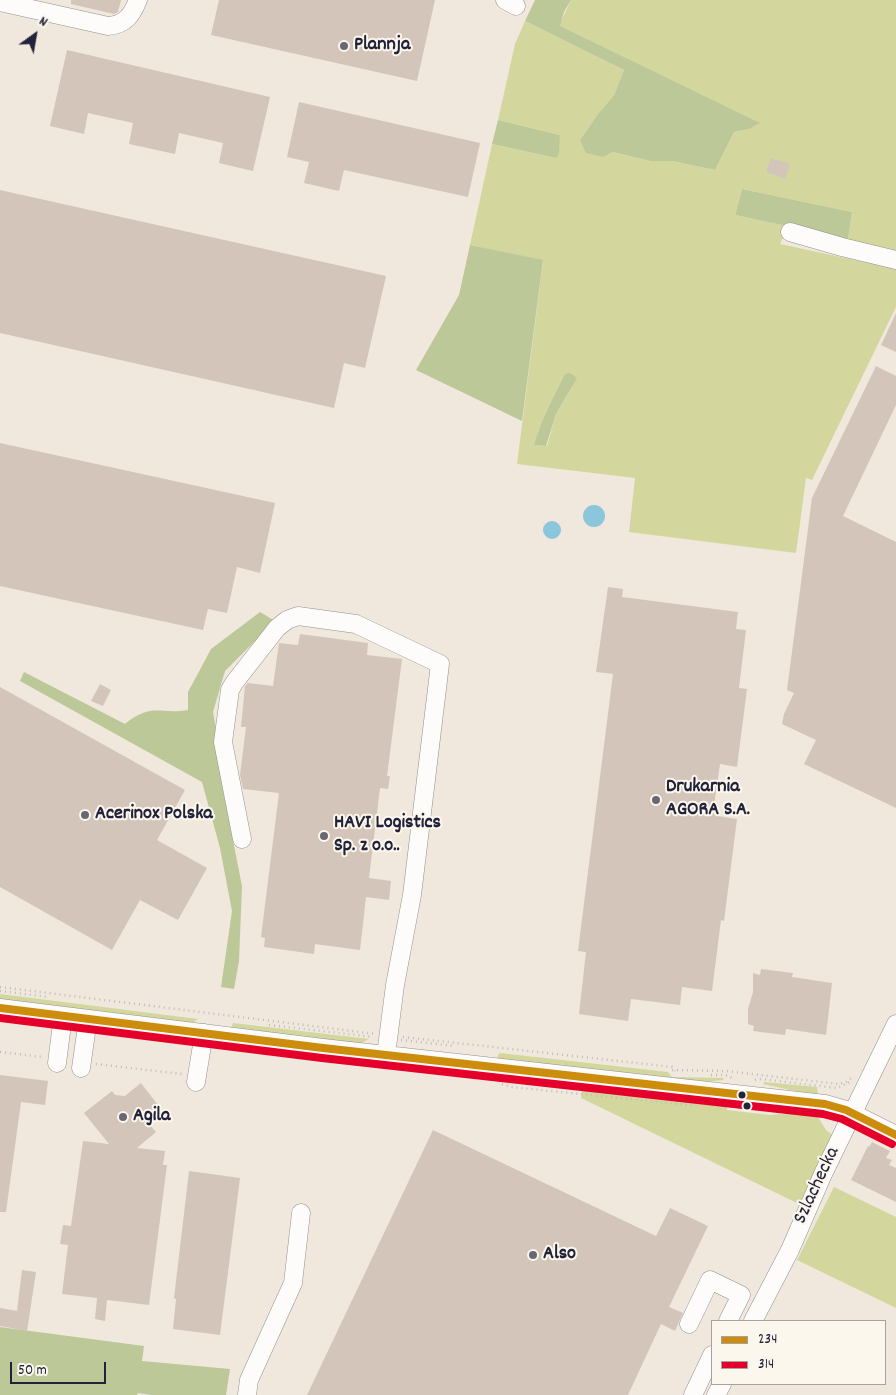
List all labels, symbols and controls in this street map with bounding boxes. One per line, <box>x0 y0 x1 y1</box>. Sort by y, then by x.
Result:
north arrow <box>10 10 60 60</box>
text: N <box>35 12 51 33</box>
place label: Plannja <box>354 34 410 58</box>
marker: Plannja <box>338 40 350 52</box>
place label: Drukarnia AGORA S.A. <box>666 776 750 823</box>
marker: Drukarnia AGORA S.A. <box>650 794 662 806</box>
place label: Acerinox Polska <box>95 803 213 827</box>
marker: Acerinox Polska <box>79 809 91 821</box>
place label: HAVI Logistics Sp. z o.o.. <box>334 812 441 859</box>
marker: HAVI Logistics Sp. z o.o.. <box>318 830 330 842</box>
unlabelled marker <box>737 1090 747 1100</box>
unlabelled marker <box>742 1101 752 1111</box>
place label: Agila <box>133 1105 170 1129</box>
marker: Agila <box>117 1111 129 1123</box>
street label: Szlachecka <box>790 1144 846 1228</box>
place label: Also <box>543 1243 576 1267</box>
marker: Also <box>527 1249 539 1261</box>
legend <box>711 1320 886 1385</box>
text: 234 <box>758 1329 777 1351</box>
scale bar <box>12 1352 109 1384</box>
text: 314 <box>758 1354 774 1376</box>
text: 50 m <box>18 1360 47 1382</box>

